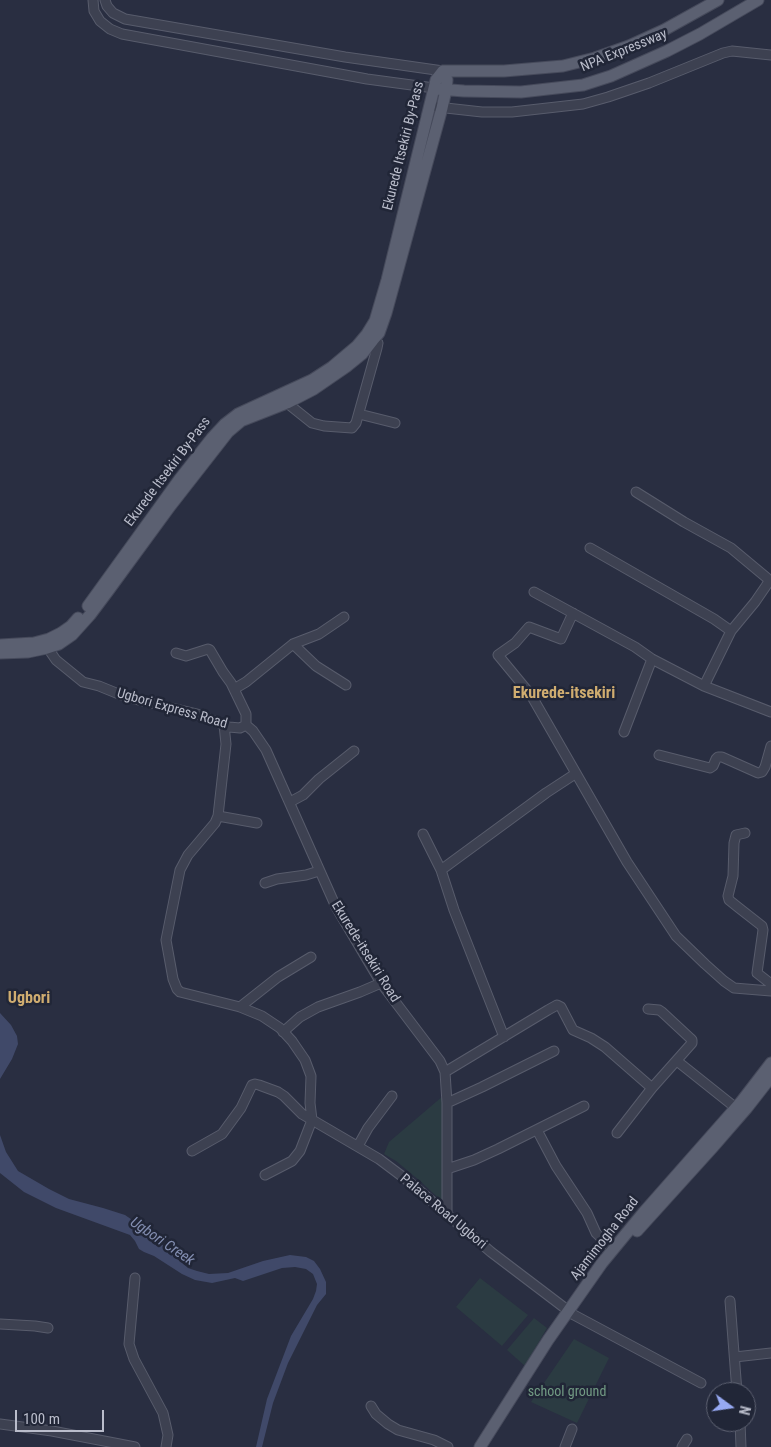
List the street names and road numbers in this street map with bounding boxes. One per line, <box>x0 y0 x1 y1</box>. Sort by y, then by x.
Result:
street label: NPA Expressway <box>578 26 670 76</box>
street label: Ekurede Itsekiri By-Pass <box>380 80 428 212</box>
street label: Ekurede Itsekiri By-Pass <box>121 414 215 530</box>
street label: Ugbori Express Road <box>115 685 229 733</box>
street label: Ekurede-itsekiri Road <box>327 898 403 1006</box>
street label: Palace Road Ugbori <box>396 1171 490 1253</box>
street label: Ajamimogha Road <box>567 1194 643 1284</box>

